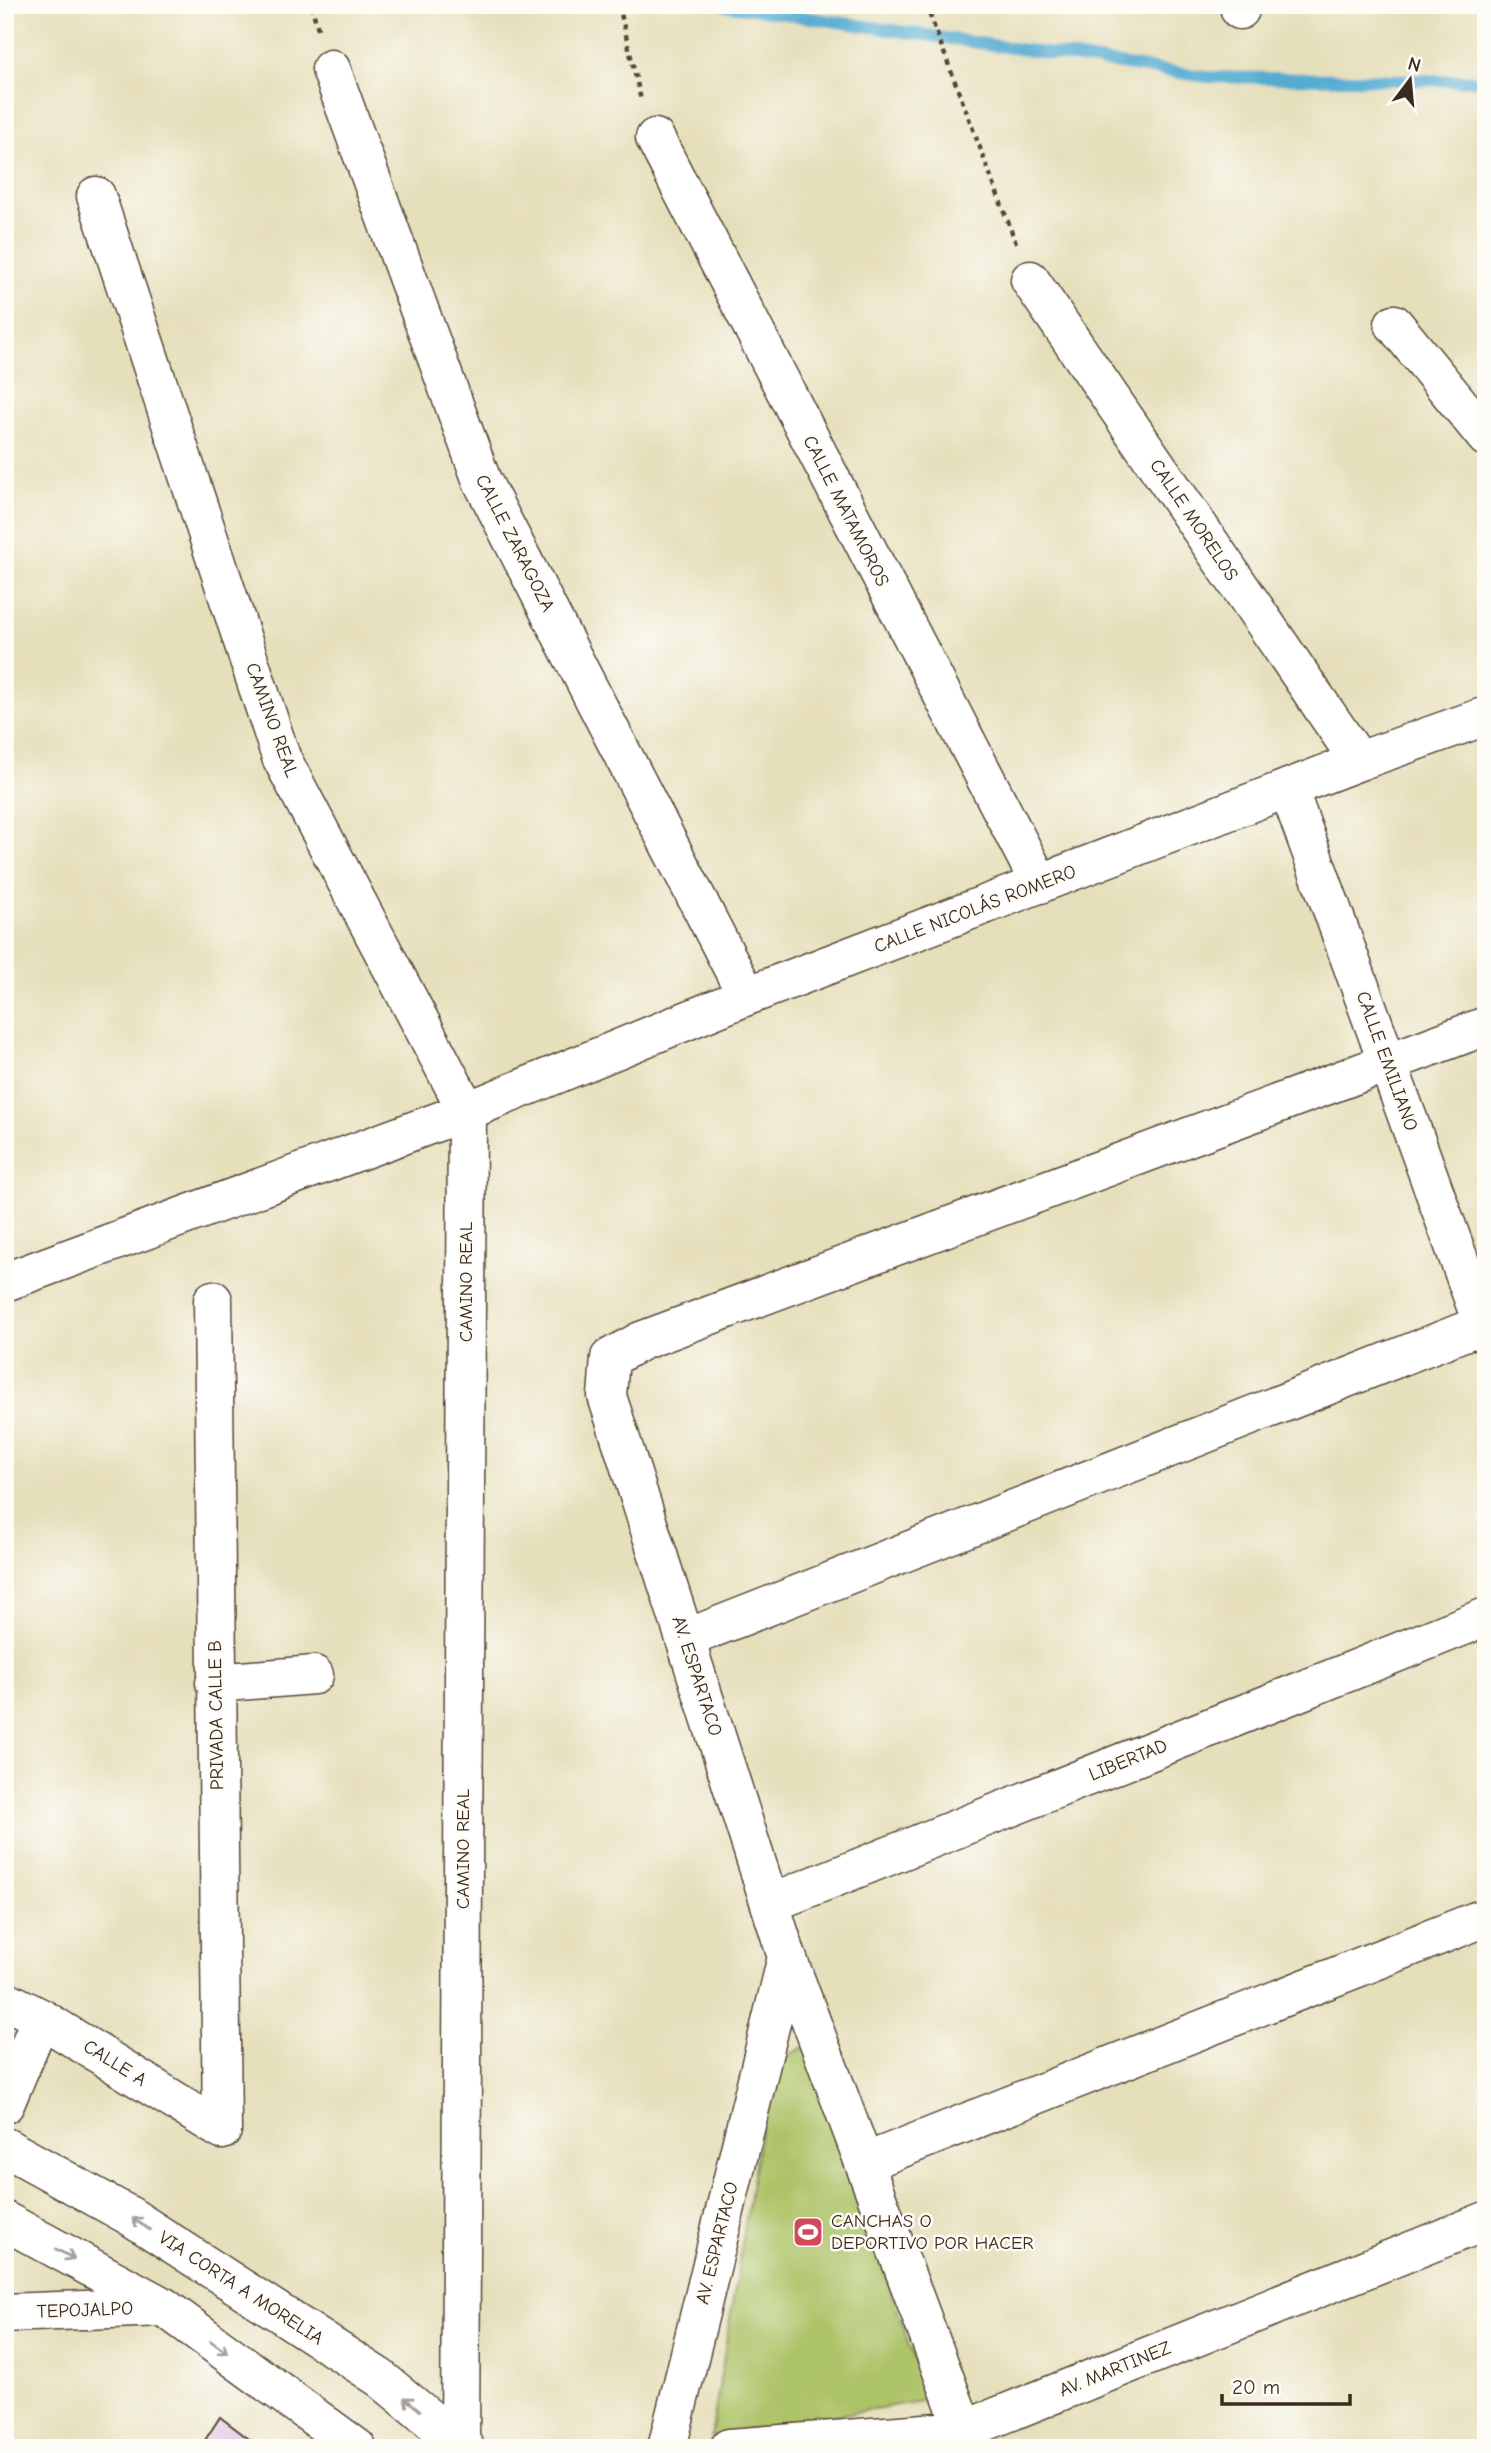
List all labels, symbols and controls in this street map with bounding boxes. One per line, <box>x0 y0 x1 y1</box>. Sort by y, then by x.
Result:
north arrow <box>1376 46 1446 116</box>
text: N <box>1405 52 1423 77</box>
street label: CALLE MATAMOROS <box>798 432 894 590</box>
street label: CALLE MORELOS <box>1145 455 1243 585</box>
street label: CALLE ZARAGOZA <box>471 471 559 615</box>
street label: CAMINO REAL <box>241 660 303 781</box>
street label: CALLE NICOLÁS ROMERO <box>871 860 1079 958</box>
street label: CALLE EMILIANO <box>1352 988 1422 1134</box>
street label: CAMINO REAL <box>455 1221 477 1342</box>
street label: AV. ESPARTACO <box>667 1613 727 1739</box>
street label: PRIVADA CALLE B <box>204 1640 228 1790</box>
street label: LIBERTAD <box>1086 1734 1171 1786</box>
street label: CAMINO REAL <box>452 1788 474 1909</box>
street label: CALLE A <box>79 2035 151 2091</box>
street label: AV. ESPARTACO <box>691 2180 743 2306</box>
place label: CANCHAS O DEPORTIVO POR HACER <box>831 2210 1034 2254</box>
sports icon: CANCHAS O DEPORTIVO POR HACER <box>791 2215 825 2249</box>
one-way arrow <box>132 2216 152 2230</box>
street label: VIA CORTA A MORELIA <box>154 2226 328 2350</box>
one-way arrow <box>54 2248 75 2261</box>
street label: TEPOJALPO <box>36 2297 134 2323</box>
street label: AV. MARTINEZ <box>1056 2337 1174 2401</box>
one-way arrow <box>209 2340 228 2354</box>
scale bar <box>1222 2362 1349 2406</box>
text: 20 m <box>1232 2375 1280 2399</box>
one-way arrow <box>403 2397 421 2412</box>

